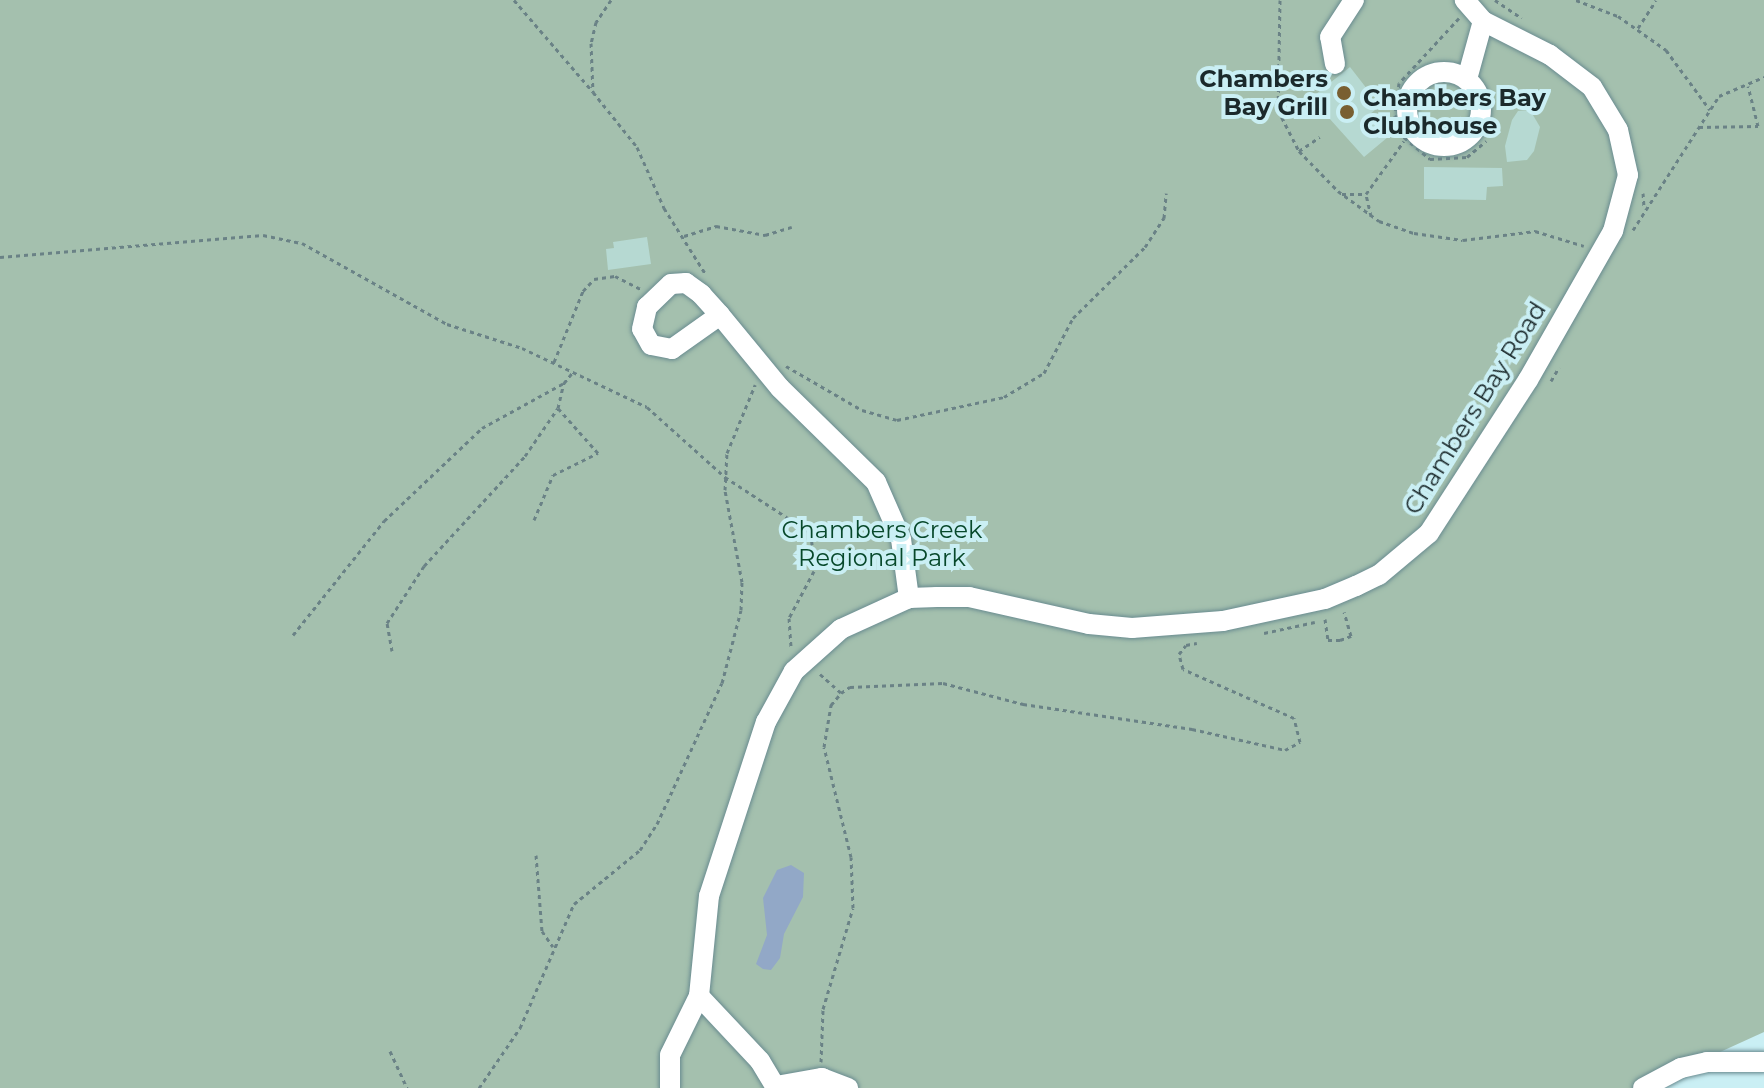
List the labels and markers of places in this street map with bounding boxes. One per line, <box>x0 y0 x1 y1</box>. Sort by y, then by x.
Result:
place label: Chambers Bay Grill <box>1199 65 1328 121</box>
marker: Chambers Bay Grill <box>1335 84 1353 102</box>
place label: Chambers Bay Clubhouse <box>1363 84 1546 140</box>
marker: Chambers Bay Clubhouse <box>1338 103 1356 121</box>

